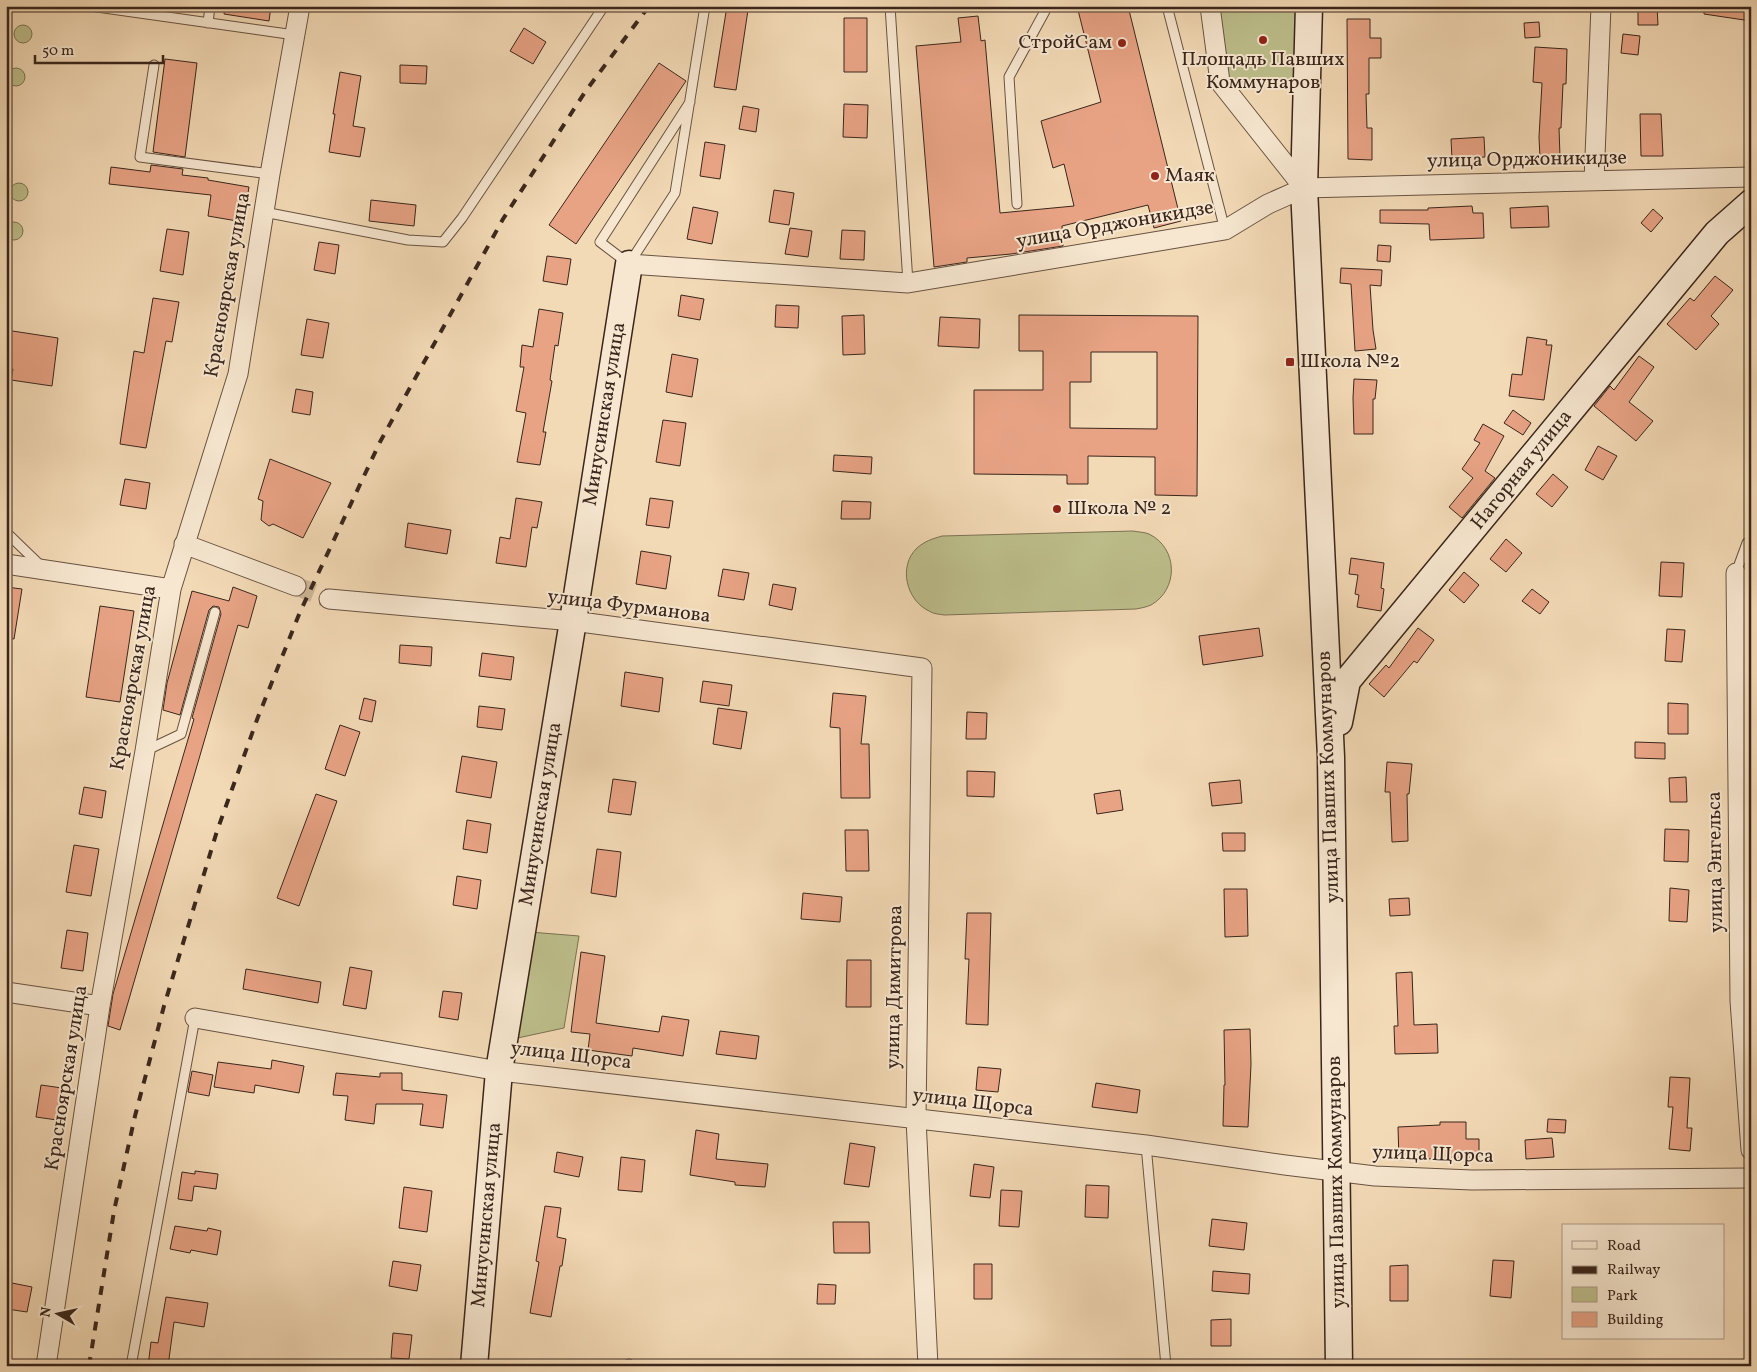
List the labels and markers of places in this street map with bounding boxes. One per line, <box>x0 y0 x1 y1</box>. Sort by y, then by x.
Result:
place label: СтройСам <box>1019 29 1112 57</box>
marker: Площадь Павших Коммунаров <box>1257 34 1269 46</box>
marker: СтройСам <box>1116 37 1128 49</box>
place label: Площадь Павших Коммунаров <box>1181 46 1345 97</box>
place label: Маяк <box>1165 162 1215 190</box>
marker: Маяк <box>1149 170 1161 182</box>
place label: Школа №2 <box>1300 348 1400 376</box>
marker: Школа №2 <box>1284 356 1296 368</box>
place label: Школа № 2 <box>1067 495 1171 523</box>
marker: Школа № 2 <box>1051 503 1063 515</box>

